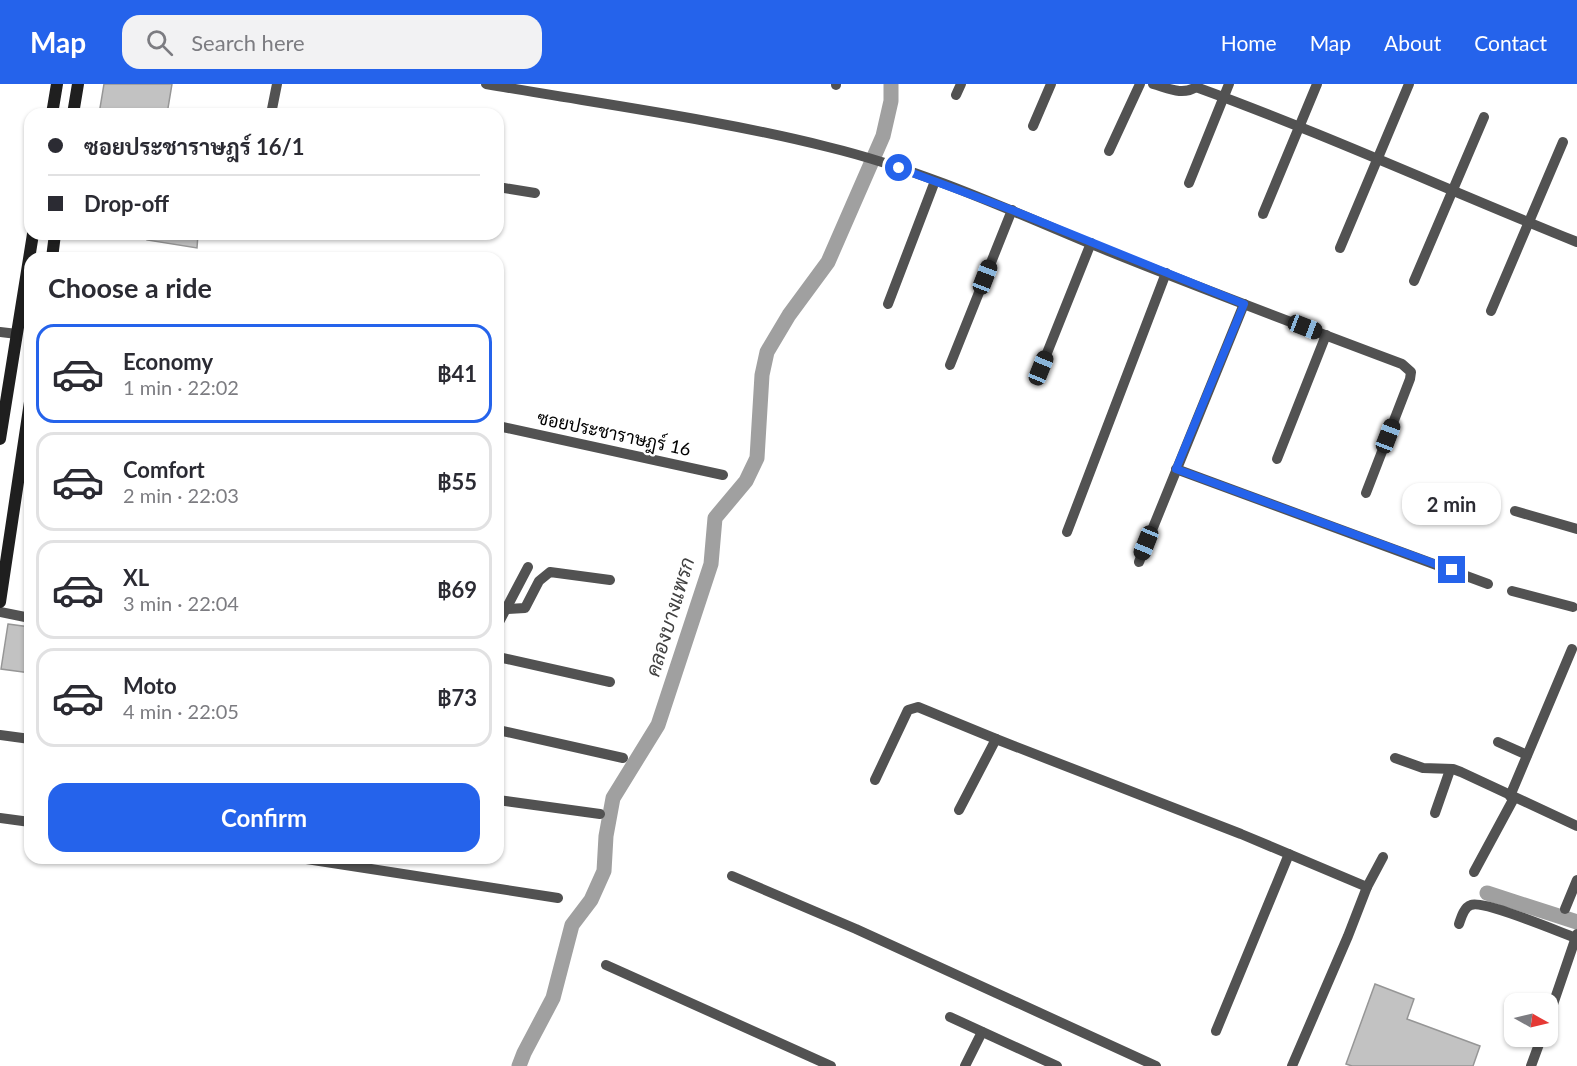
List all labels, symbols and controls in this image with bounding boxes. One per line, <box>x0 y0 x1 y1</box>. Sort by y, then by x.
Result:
search box <box>122 15 542 69</box>
text: Map <box>30 25 86 59</box>
icon: search <box>143 26 176 59</box>
text: Search here <box>191 29 305 56</box>
text: Home <box>1221 30 1277 55</box>
text: Map <box>1310 30 1351 55</box>
text: About <box>1384 30 1441 55</box>
text: Contact <box>1474 30 1547 55</box>
text: ซอยประชาราษฎร์ 16/1 <box>84 133 305 160</box>
route start <box>885 154 912 181</box>
text: Drop-off <box>84 190 169 217</box>
car <box>970 257 1000 297</box>
text: Choose a ride <box>48 271 212 304</box>
car <box>1285 312 1325 342</box>
icon: car <box>51 347 105 401</box>
text: Economy <box>123 348 213 375</box>
car <box>1026 348 1056 388</box>
text: ฿41 <box>437 360 477 387</box>
text: 1 min · 22:02 <box>123 375 239 399</box>
street label: ซอยประชาราษฎร์ 16 <box>535 405 693 462</box>
car <box>1373 416 1403 456</box>
icon: car <box>51 455 105 509</box>
text: Comfort <box>123 456 205 483</box>
text: ฿55 <box>437 468 477 495</box>
text: 2 min · 22:03 <box>123 483 239 507</box>
callout: 2 min <box>1402 483 1502 525</box>
text: 2 min <box>1427 492 1476 516</box>
car <box>1131 523 1161 563</box>
water label: คลองบางแพรก <box>640 554 699 679</box>
route end <box>1438 556 1465 583</box>
icon: car <box>51 563 105 617</box>
text: XL <box>123 564 149 591</box>
text: ฿69 <box>437 576 477 603</box>
text: 3 min · 22:04 <box>123 591 239 615</box>
icon: car <box>51 671 105 725</box>
text: Moto <box>123 672 177 699</box>
text: ฿73 <box>437 684 477 711</box>
text: 4 min · 22:05 <box>123 699 239 723</box>
button: Confirm <box>48 783 480 852</box>
north arrow <box>1504 993 1558 1047</box>
map controls <box>1504 993 1558 1047</box>

